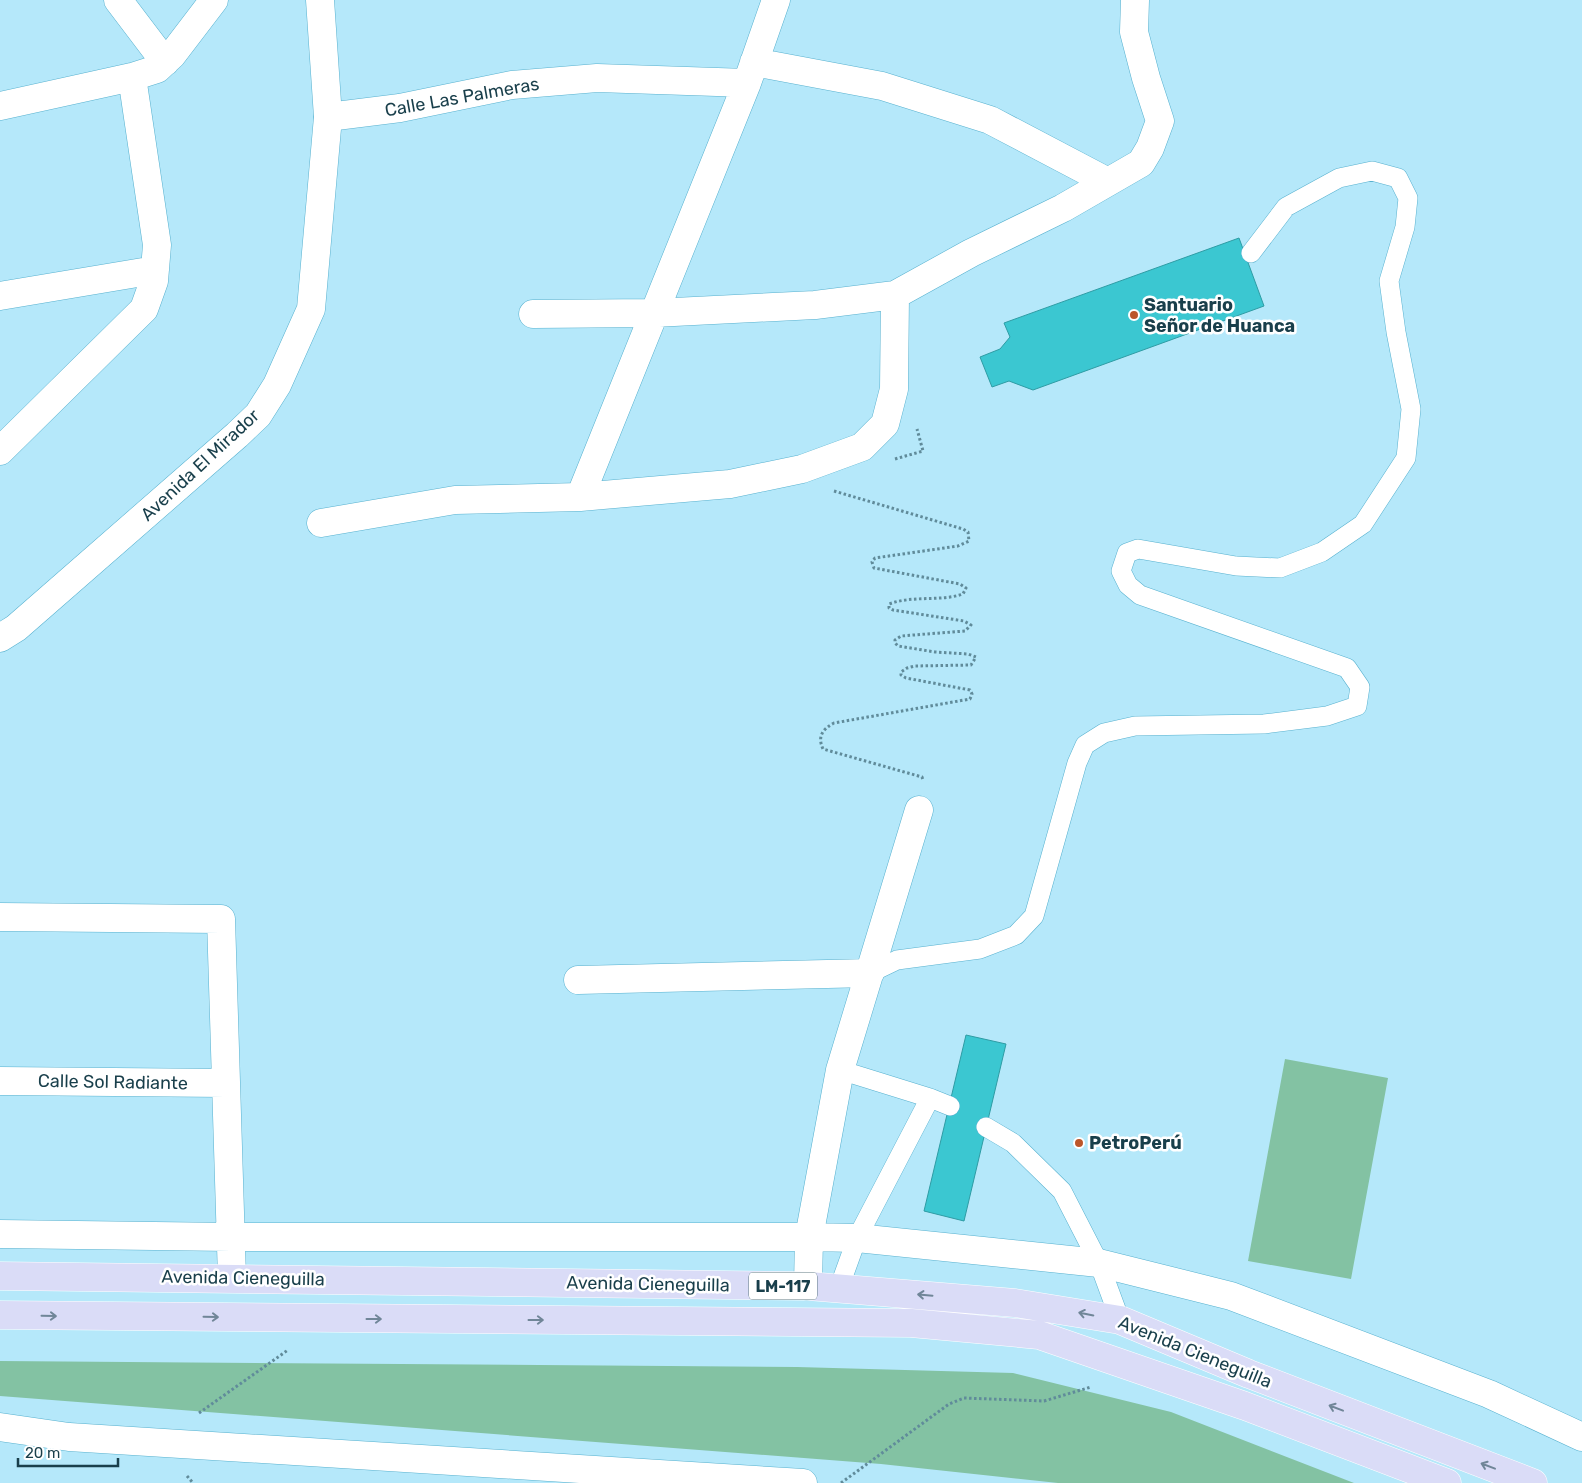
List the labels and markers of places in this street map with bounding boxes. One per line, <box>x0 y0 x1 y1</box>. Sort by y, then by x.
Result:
place label: Santuario Señor de Huanca <box>1144 294 1295 337</box>
marker: Santuario Señor de Huanca <box>1128 309 1140 321</box>
place label: PetroPerú <box>1089 1132 1182 1154</box>
marker: PetroPerú <box>1073 1137 1085 1149</box>

